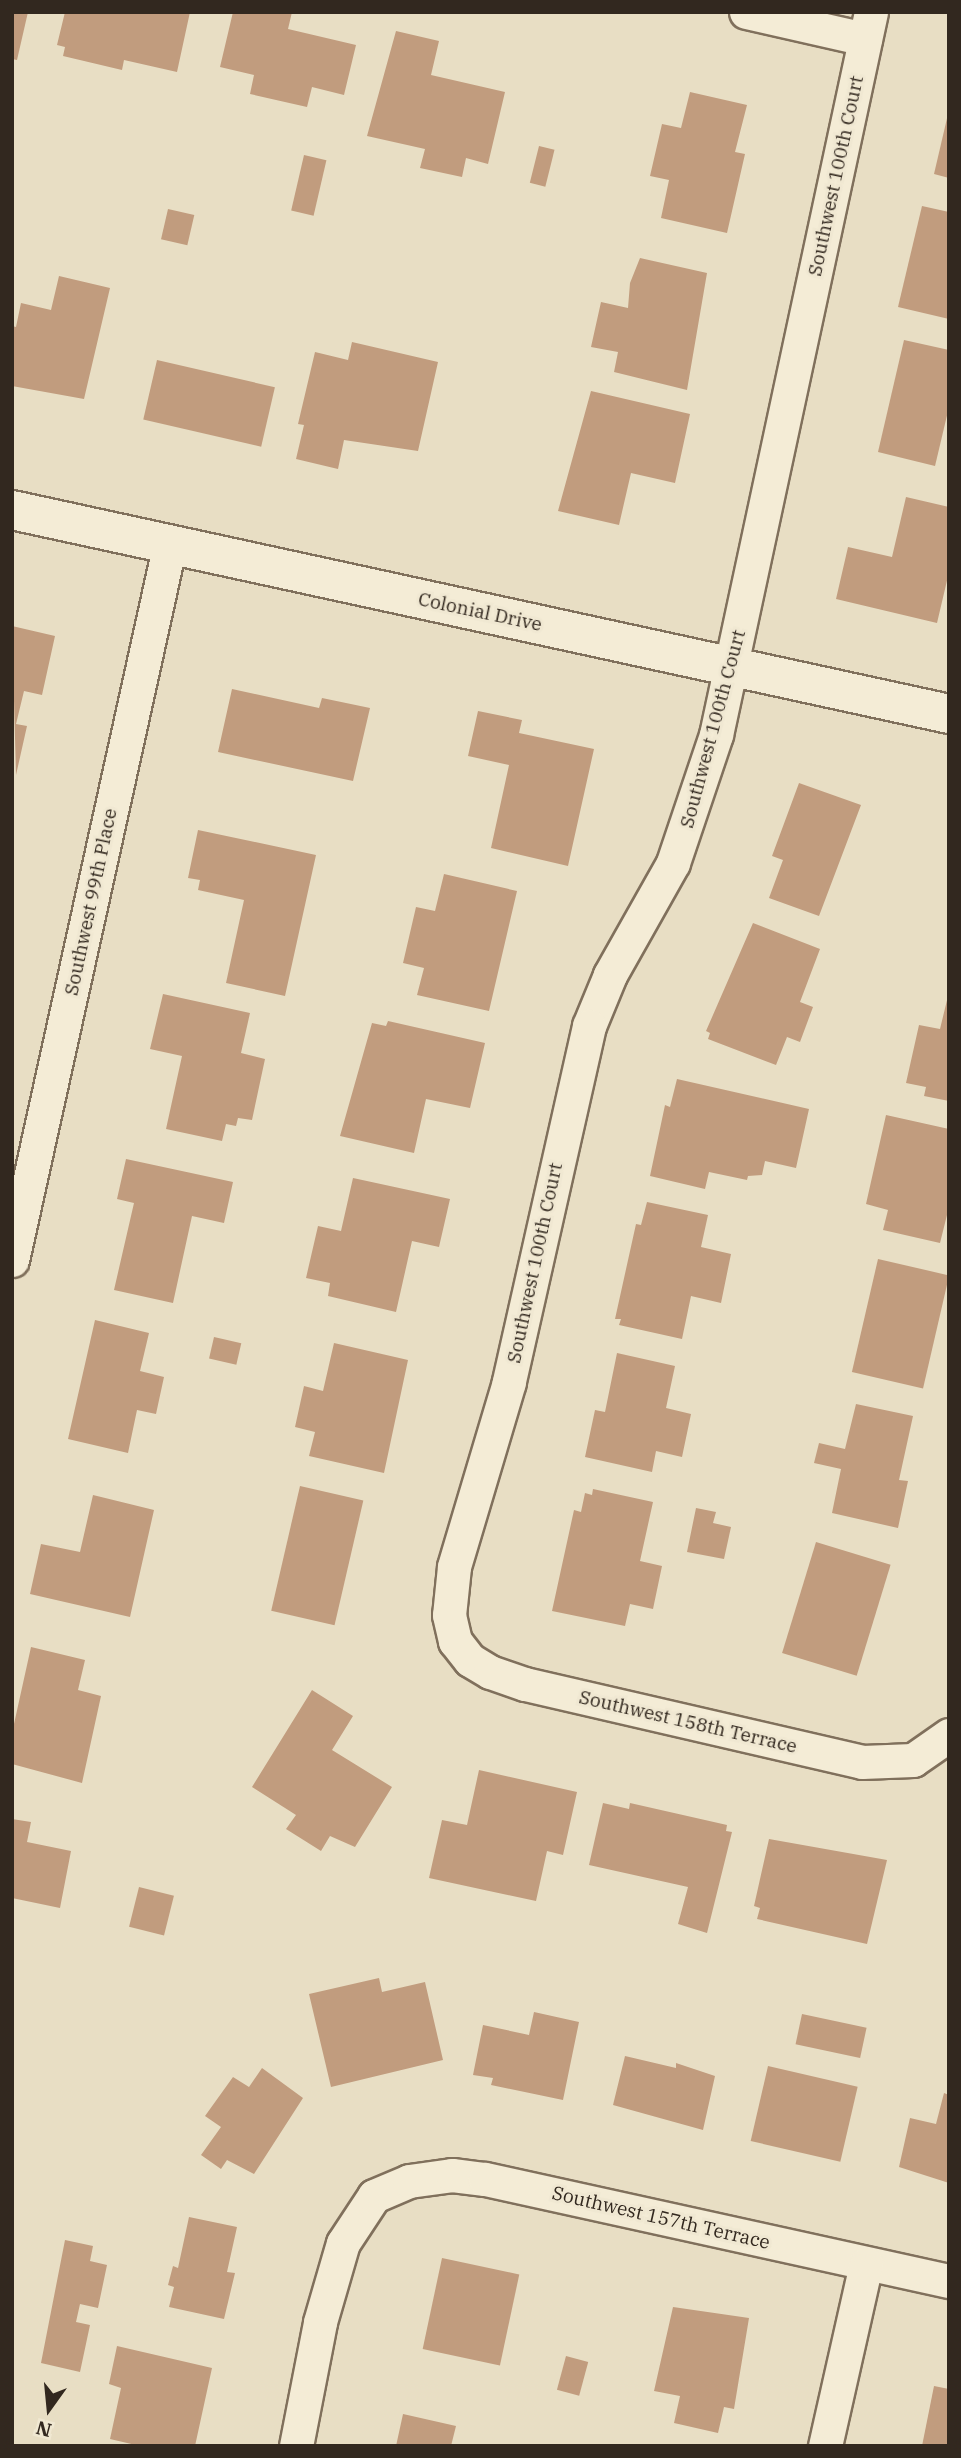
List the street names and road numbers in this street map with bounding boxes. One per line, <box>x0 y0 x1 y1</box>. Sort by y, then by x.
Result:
street label: Southwest 100th Court <box>804 74 868 278</box>
street label: Colonial Drive <box>416 588 544 636</box>
street label: Southwest 100th Court <box>676 627 750 831</box>
street label: Southwest 99th Place <box>60 806 122 998</box>
street label: Southwest 100th Court <box>503 1161 567 1365</box>
street label: Southwest 158th Terrace <box>577 1686 799 1758</box>
street label: Southwest 157th Terrace <box>550 2182 772 2254</box>

